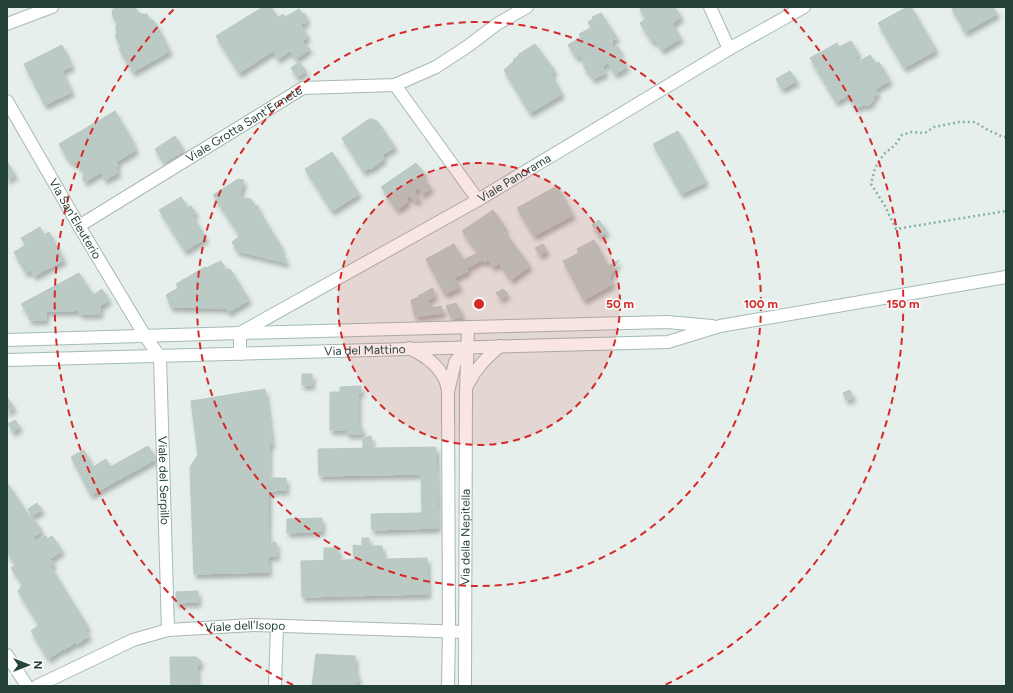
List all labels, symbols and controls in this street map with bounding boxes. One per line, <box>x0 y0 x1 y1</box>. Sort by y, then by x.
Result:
street label: Viale Grotta Sant'Ermete <box>183 83 305 165</box>
street label: Viale Panorama <box>475 151 553 205</box>
street label: Via San'Eleuterio <box>46 176 104 261</box>
centre of rings <box>472 297 486 311</box>
text: 50 m <box>606 297 634 311</box>
text: 100 m <box>744 297 778 311</box>
text: 150 m <box>886 297 920 311</box>
street label: Via del Mattino <box>324 342 406 358</box>
street label: Viale del Serpillo <box>155 436 172 525</box>
street label: Via della Nepitella <box>458 489 473 585</box>
street label: Viale dell'Isopo <box>204 618 286 635</box>
north arrow <box>8 645 48 685</box>
text: N <box>31 661 44 669</box>

